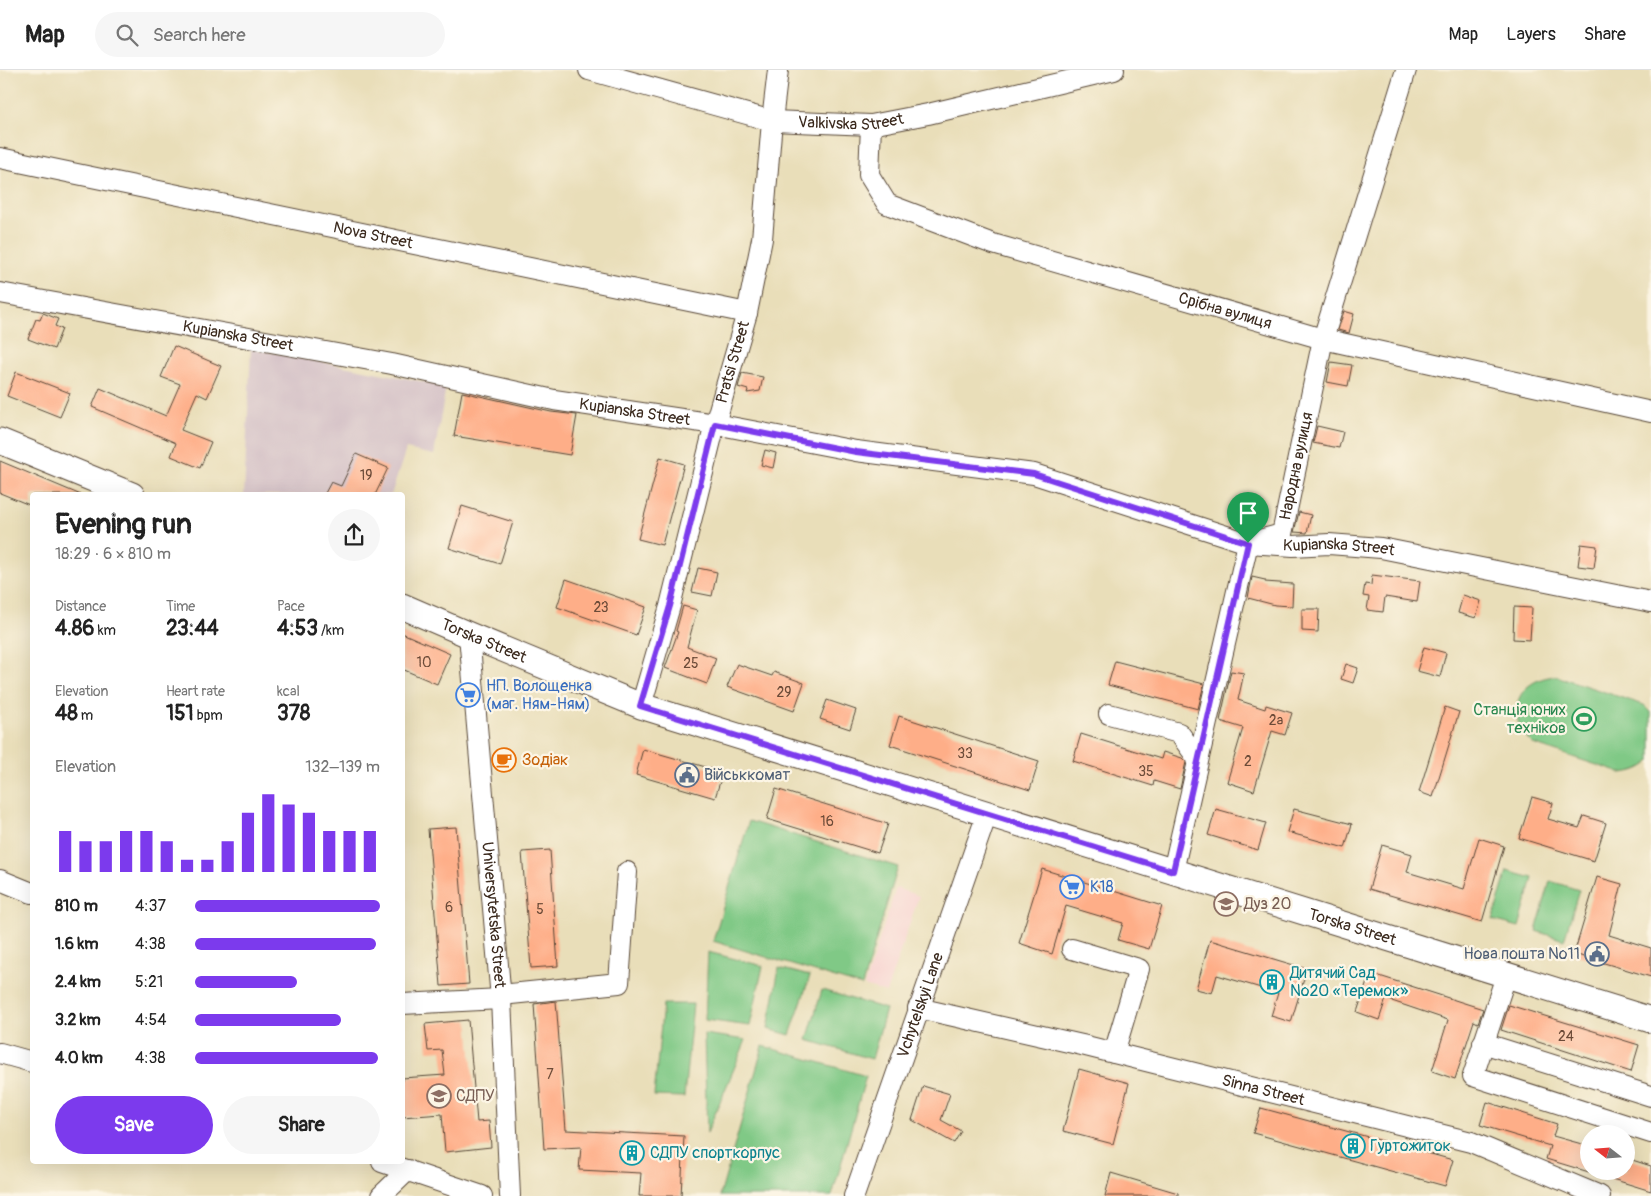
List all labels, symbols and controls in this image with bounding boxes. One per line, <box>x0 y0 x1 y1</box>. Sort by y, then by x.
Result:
search box <box>95 12 445 57</box>
text: Map <box>25 20 65 49</box>
icon: search <box>113 21 141 49</box>
text: Search here <box>153 23 246 47</box>
text: Map <box>1449 23 1478 46</box>
text: Layers <box>1506 23 1556 46</box>
text: Share <box>1584 23 1626 46</box>
street label: Valkivska Street <box>797 109 906 135</box>
street label: Nova Street <box>331 217 415 254</box>
street label: Срібна вулиця <box>1176 288 1274 334</box>
street label: Kupianska Street <box>181 316 296 356</box>
street label: Pratsi Street <box>712 318 754 406</box>
street label: Kupianska Street <box>578 394 692 430</box>
street label: Народна вулиця <box>1275 410 1317 522</box>
house number: 19 <box>360 467 372 484</box>
pin <box>1227 492 1269 543</box>
icon: arrive <box>1234 499 1262 527</box>
text: Evening run <box>55 507 192 542</box>
button: share <box>328 509 380 561</box>
street label: Kupianska Street <box>1282 534 1397 561</box>
text: 18:29 · 6 × 810 m <box>55 544 171 564</box>
text: Distance <box>55 598 106 615</box>
text: Time <box>166 598 195 615</box>
text: Pace <box>277 598 305 615</box>
house number: 23 <box>593 599 609 616</box>
street label: Torska Street <box>438 614 530 668</box>
text: 4.86 <box>55 615 95 642</box>
text: 23:44 <box>166 615 219 642</box>
text: 4:53 <box>277 615 318 642</box>
text: km <box>95 622 116 639</box>
text: /km <box>318 622 344 639</box>
house number: 10 <box>416 654 432 671</box>
house number: 25 <box>683 655 699 672</box>
place label: НП. Волощенка (маг. Ням-Ням) <box>486 676 592 714</box>
supermarket icon: НП. Волощенка (маг. Ням-Ням) <box>455 682 481 708</box>
text: Elevation <box>55 683 108 700</box>
text: Heart rate <box>166 683 225 700</box>
text: kcal <box>277 683 300 700</box>
house number: 29 <box>776 684 792 701</box>
text: 48 <box>55 700 78 727</box>
text: 151 <box>166 700 194 727</box>
text: 378 <box>277 700 310 727</box>
place label: Станцiя юних технiков <box>1473 700 1566 738</box>
sports icon: Станцiя юних технiков <box>1571 706 1597 732</box>
text: m <box>78 707 93 724</box>
text: bpm <box>194 707 223 724</box>
house number: 2а <box>1269 712 1283 729</box>
house number: 33 <box>957 745 973 762</box>
cafe icon: Зодіак <box>491 747 517 773</box>
place label: Зодіак <box>522 750 568 770</box>
house number: 2 <box>1244 753 1252 770</box>
text: Elevation <box>55 757 116 777</box>
text: 132–139 m <box>305 757 380 777</box>
public building icon: Військкомат <box>674 762 700 788</box>
house number: 35 <box>1138 763 1154 780</box>
place label: Військкомат <box>704 765 790 785</box>
house number: 16 <box>820 813 834 830</box>
street label: Universytetska Street <box>477 841 510 989</box>
supermarket icon: К18 <box>1059 874 1085 900</box>
place label: К18 <box>1090 877 1114 897</box>
school or university icon: Дуз 20 <box>1213 891 1239 917</box>
place label: Дуз 20 <box>1243 894 1292 914</box>
text: 810 m <box>55 896 98 916</box>
text: 4:37 <box>135 896 166 916</box>
house number: 6 <box>445 899 453 916</box>
house number: 5 <box>536 901 544 918</box>
street label: Torska Street <box>1306 904 1399 950</box>
text: 1.6 km <box>55 934 98 954</box>
text: 4:38 <box>135 934 166 954</box>
public building icon: Нова пошта №11 <box>1584 941 1610 967</box>
place label: Нова пошта №11 <box>1464 944 1580 964</box>
street label: Vchytelskyi Lane <box>893 950 948 1061</box>
place label: Дитячий Сад №20 «Теремок» <box>1289 963 1408 1001</box>
building icon: Дитячий Сад №20 «Теремок» <box>1259 969 1285 995</box>
text: 2.4 km <box>55 972 101 992</box>
text: 5:21 <box>135 972 163 992</box>
text: 3.2 km <box>55 1010 101 1030</box>
text: 4:54 <box>135 1010 167 1030</box>
house number: 24 <box>1558 1028 1574 1045</box>
text: 4.0 km <box>55 1048 103 1068</box>
text: 4:38 <box>135 1048 166 1068</box>
house number: 7 <box>546 1066 554 1083</box>
street label: Sinna Street <box>1220 1070 1307 1110</box>
school or university icon: СДПУ <box>426 1083 452 1109</box>
place label: СДПУ <box>456 1086 495 1106</box>
button: Save <box>55 1096 213 1154</box>
button: Share <box>223 1096 380 1154</box>
north arrow <box>1580 1125 1635 1180</box>
map controls <box>1580 1125 1635 1180</box>
building icon: Гуртожиток <box>1340 1133 1366 1159</box>
place label: Гуртожиток <box>1370 1136 1451 1156</box>
building icon: СДПУ спорткорпус <box>619 1140 645 1166</box>
place label: СДПУ спорткорпус <box>650 1143 780 1163</box>

